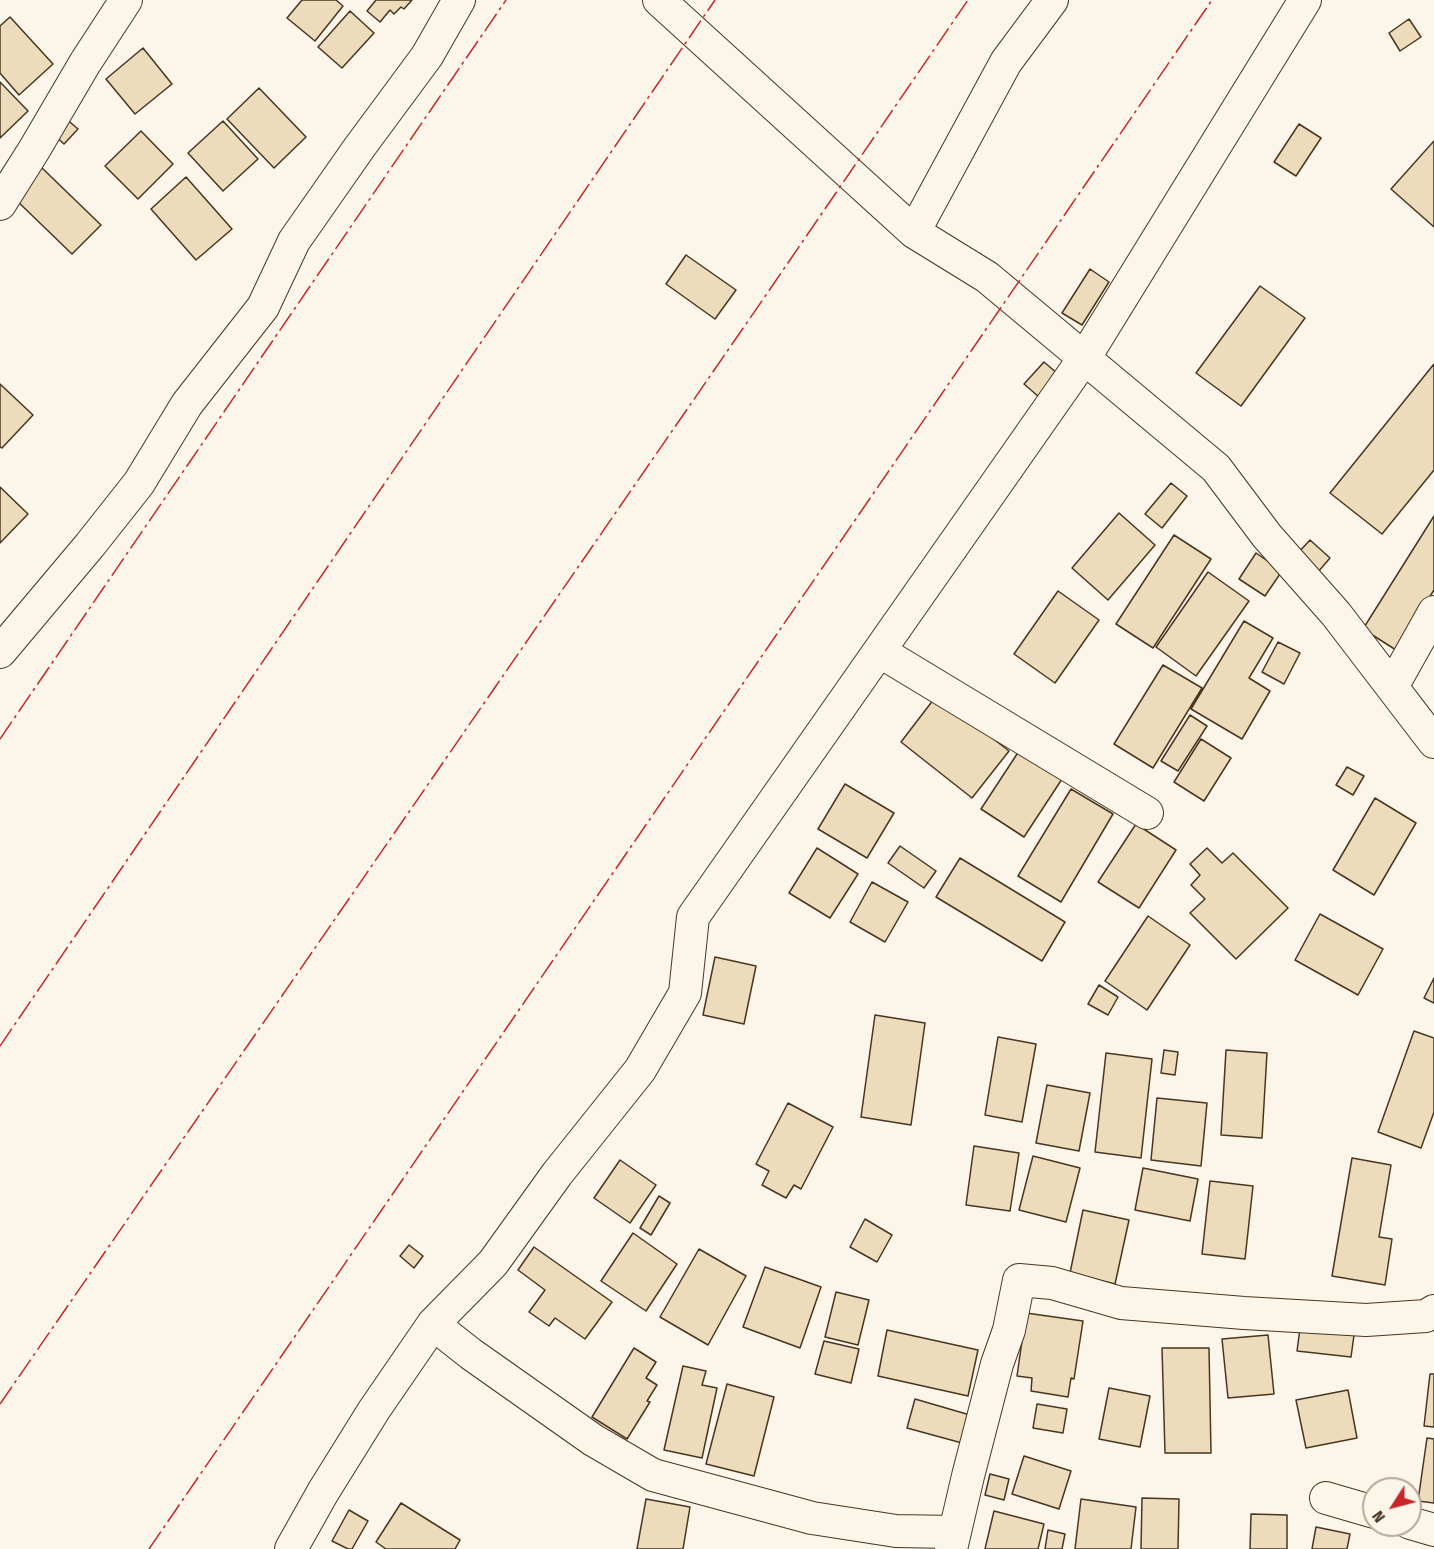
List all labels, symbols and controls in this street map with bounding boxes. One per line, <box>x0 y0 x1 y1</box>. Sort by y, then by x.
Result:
north arrow <box>1362 1477 1422 1537</box>
text: N <box>1368 1507 1389 1526</box>

